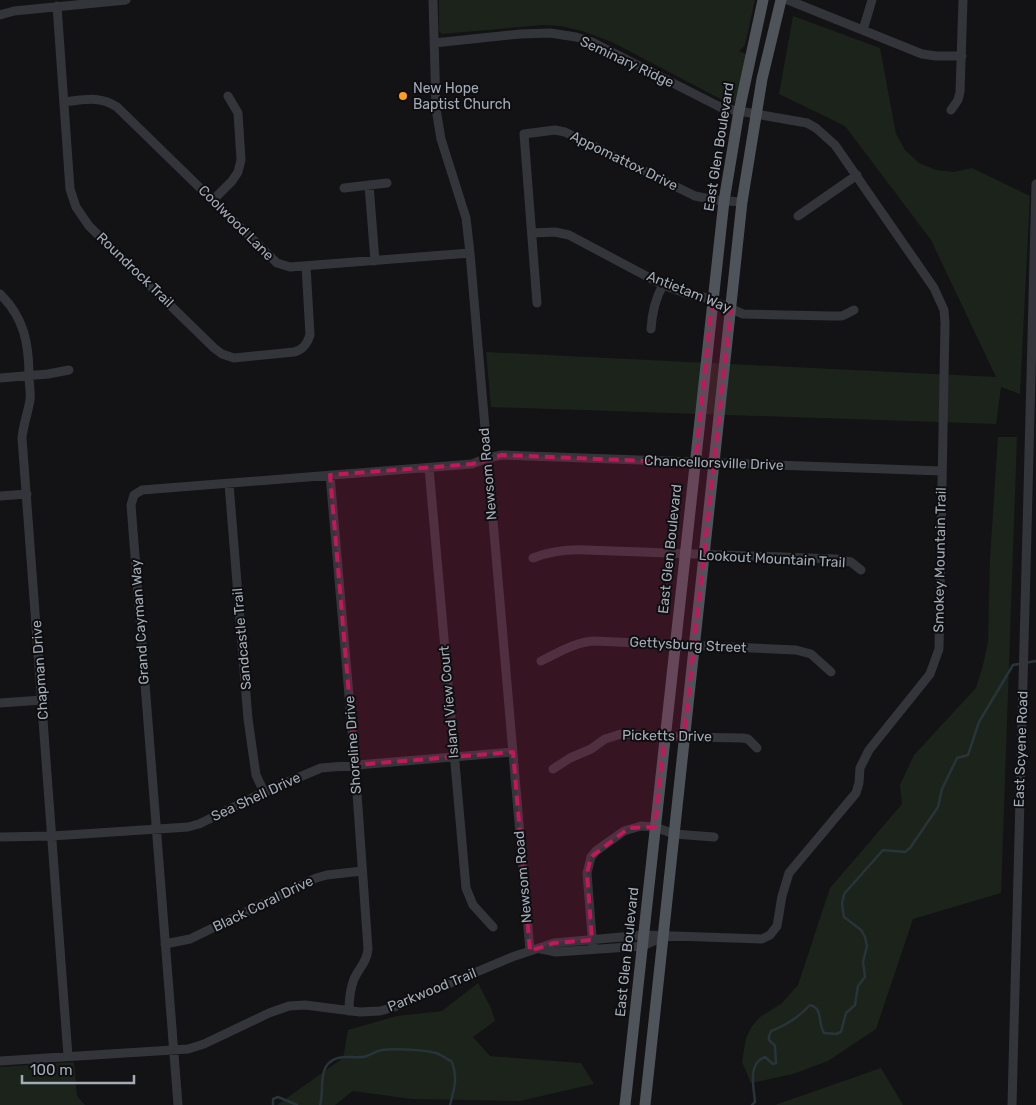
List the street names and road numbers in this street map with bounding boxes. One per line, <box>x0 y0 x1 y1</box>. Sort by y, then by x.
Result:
street label: Seminary Ridge <box>577 33 677 91</box>
street label: East Glen Boulevard <box>700 81 738 213</box>
street label: Appomattox Drive <box>567 128 681 194</box>
street label: Coolwood Lane <box>195 182 277 264</box>
street label: Roundrock Trail <box>93 229 177 311</box>
street label: Antietam Way <box>644 267 734 317</box>
street label: Newsom Road <box>475 427 501 521</box>
street label: Chancellorsville Drive <box>644 452 784 474</box>
street label: East Glen Boulevard <box>655 483 685 615</box>
street label: Smokey Mountain Trail <box>930 487 950 633</box>
street label: Lookout Mountain Trail <box>698 547 846 571</box>
street label: Grand Cayman Way <box>127 559 153 685</box>
street label: Sandcastle Trail <box>229 587 255 691</box>
street label: Chapman Drive <box>28 620 52 720</box>
street label: Gettysburg Street <box>629 633 747 657</box>
street label: Island View Court <box>436 644 462 759</box>
street label: East Scyene Road <box>1010 690 1032 808</box>
street label: Shoreline Drive <box>341 695 365 795</box>
street label: Picketts Drive <box>622 727 712 745</box>
street label: Sea Shell Drive <box>209 769 304 825</box>
street label: Newsom Road <box>510 830 536 924</box>
street label: Black Coral Drive <box>210 872 316 936</box>
street label: East Glen Boulevard <box>612 886 642 1018</box>
street label: Parkwood Trail <box>385 964 479 1016</box>

